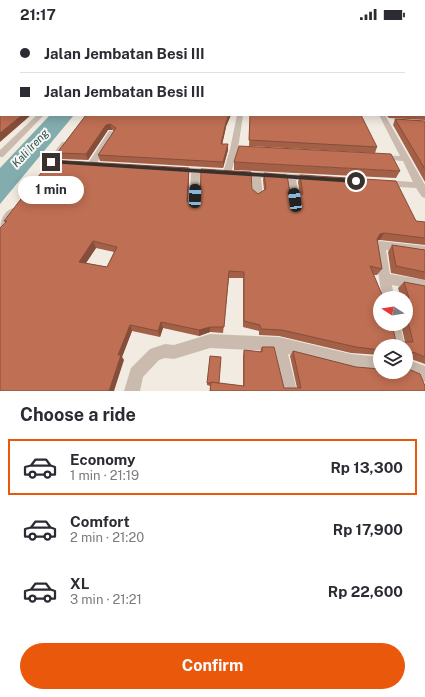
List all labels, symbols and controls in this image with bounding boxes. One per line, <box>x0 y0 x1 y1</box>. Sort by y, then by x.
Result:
text: 21:17 <box>20 6 56 23</box>
text: Jalan Jembatan Besi III <box>44 45 205 62</box>
text: Jalan Jembatan Besi III <box>44 83 205 100</box>
water label: Kali Ireng <box>9 126 51 169</box>
route end <box>42 153 60 171</box>
route start <box>347 172 365 190</box>
callout: 1 min <box>18 176 84 204</box>
text: 1 min <box>35 182 67 197</box>
car <box>189 184 201 208</box>
car <box>287 187 303 213</box>
north arrow <box>373 291 413 331</box>
map controls <box>373 291 413 379</box>
button: layers <box>373 339 413 379</box>
text: Choose a ride <box>20 404 136 425</box>
icon: car <box>22 449 58 485</box>
text: Economy <box>70 451 135 468</box>
text: Rp 13,300 <box>330 459 403 476</box>
text: 1 min · 21:19 <box>70 468 139 483</box>
icon: car <box>22 511 58 547</box>
text: Comfort <box>70 513 130 530</box>
text: Rp 17,900 <box>333 521 403 538</box>
text: 2 min · 21:20 <box>70 530 144 545</box>
icon: car <box>22 573 58 609</box>
text: XL <box>70 575 89 592</box>
text: Rp 22,600 <box>328 583 403 600</box>
text: 3 min · 21:21 <box>70 592 142 607</box>
button: Confirm <box>20 643 405 689</box>

